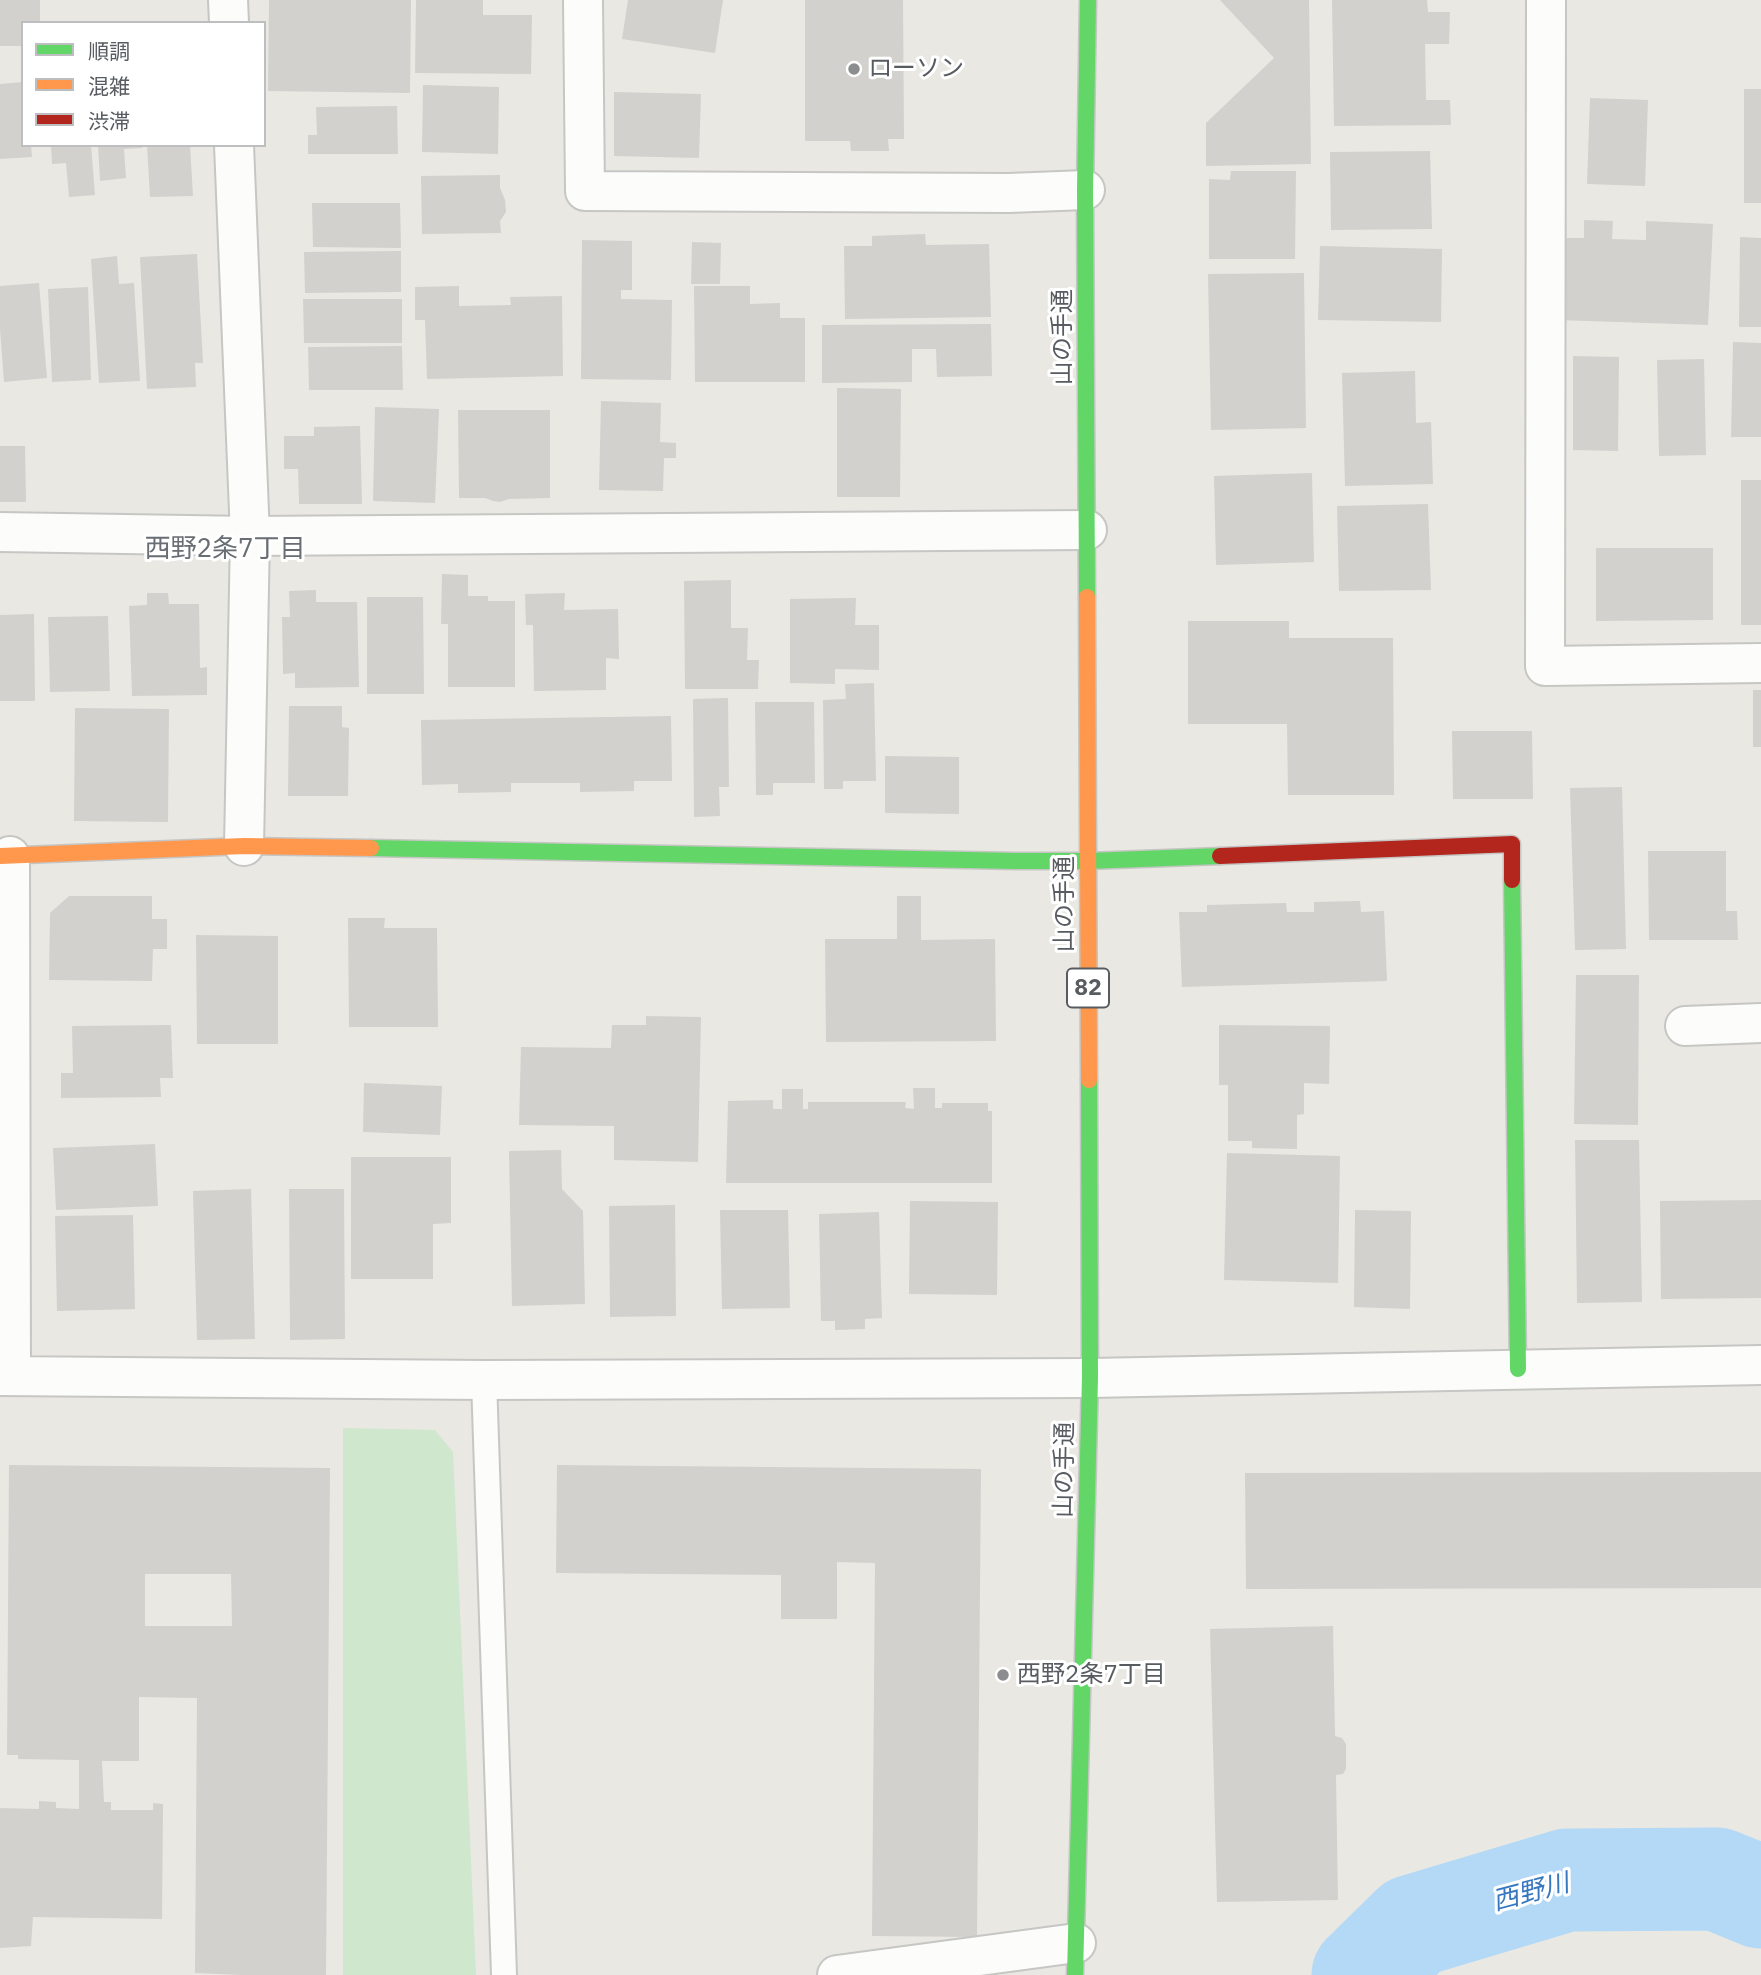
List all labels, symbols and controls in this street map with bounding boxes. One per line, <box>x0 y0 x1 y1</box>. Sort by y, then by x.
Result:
legend <box>21 21 266 147</box>
text: 順調 <box>88 37 130 65</box>
place label: ローソン <box>868 55 964 83</box>
marker: ローソン <box>846 61 862 77</box>
text: 混雑 <box>88 72 130 100</box>
text: 渋滞 <box>88 107 130 135</box>
street label: 山の手通 <box>1049 289 1077 385</box>
district label: 西野2条7丁目 <box>144 533 306 565</box>
street label: 山の手通 <box>1051 856 1079 952</box>
road number: 82 <box>1067 968 1109 1007</box>
street label: 山の手通 <box>1050 1422 1080 1518</box>
place label: 西野2条7丁目 <box>1017 1661 1166 1689</box>
marker: 西野2条7丁目 <box>995 1667 1011 1683</box>
water label: 西野川 <box>1489 1868 1573 1918</box>

